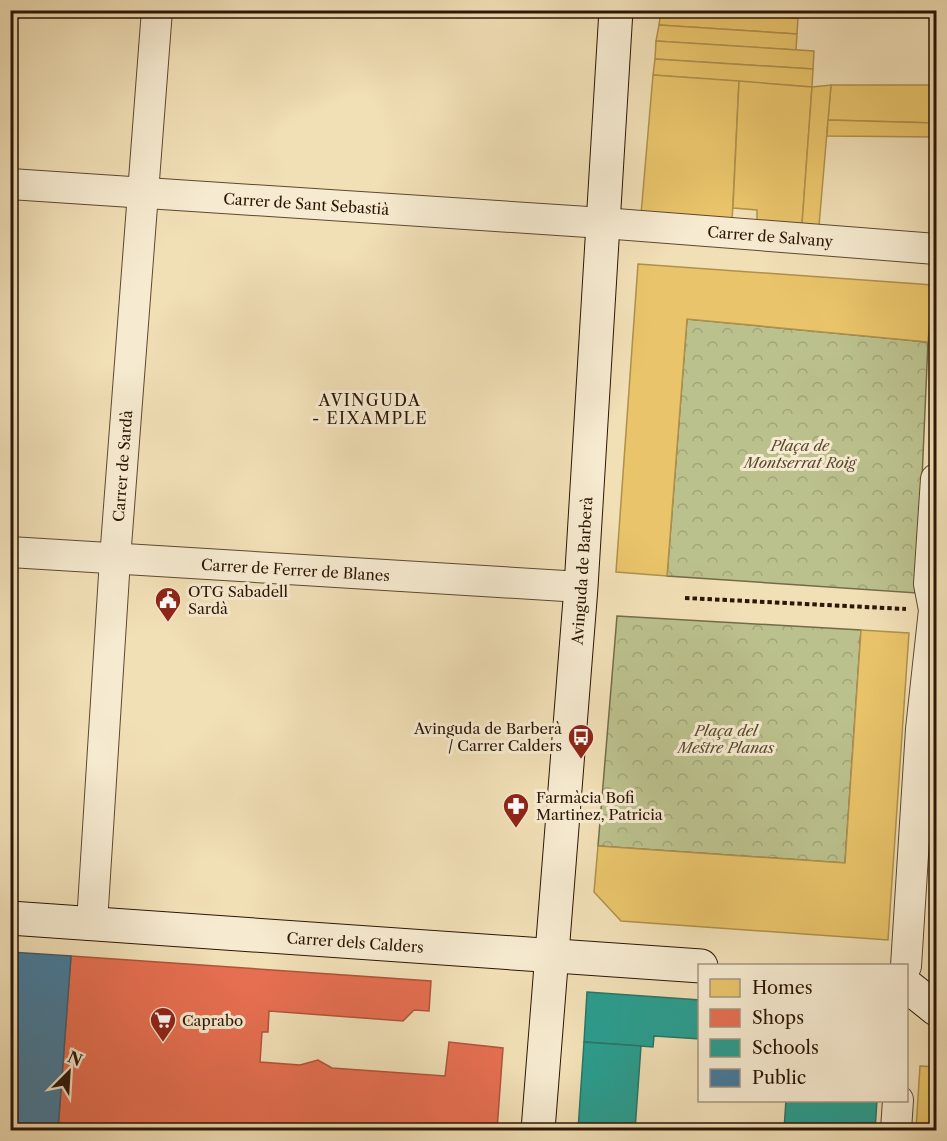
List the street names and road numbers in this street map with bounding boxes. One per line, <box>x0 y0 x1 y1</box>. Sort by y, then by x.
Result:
street label: Carrer de Sant Sebastià <box>223 189 390 218</box>
street label: Carrer de Salvany <box>707 222 834 250</box>
street label: Carrer de Sardà <box>108 409 136 523</box>
street label: Avinguda de Barberà <box>567 496 596 646</box>
street label: Carrer de Ferrer de Blanes <box>201 554 390 585</box>
street label: Carrer dels Calders <box>286 928 424 956</box>

